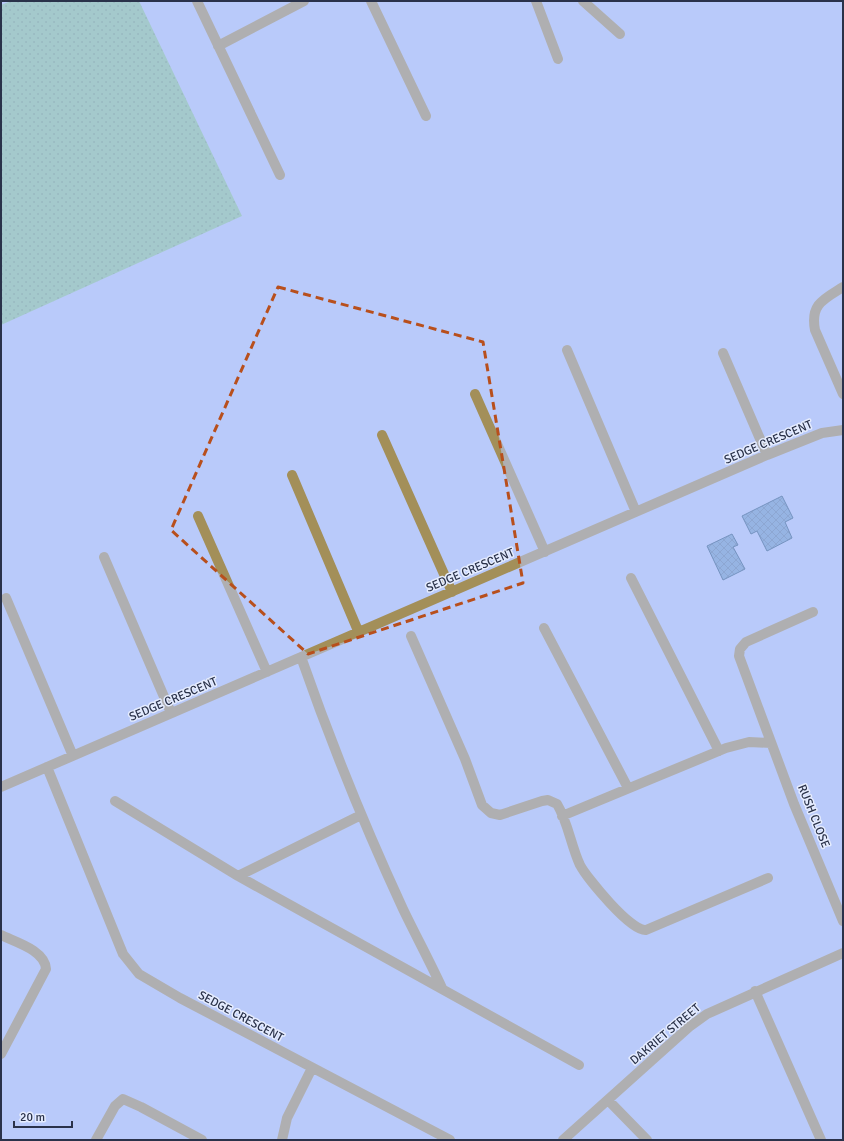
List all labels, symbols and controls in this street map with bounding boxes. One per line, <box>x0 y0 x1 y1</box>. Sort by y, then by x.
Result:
street label: SEDGE CRESCENT <box>722 417 815 468</box>
street label: SEDGE CRESCENT <box>424 545 517 596</box>
street label: SEDGE CRESCENT <box>127 674 220 725</box>
street label: RUSH CLOSE <box>794 782 833 850</box>
street label: SEDGE CRESCENT <box>196 988 286 1045</box>
street label: DAKRIET STREET <box>627 1001 704 1068</box>
scale bar <box>14 1103 72 1129</box>
text: 20 m <box>20 1110 45 1125</box>

